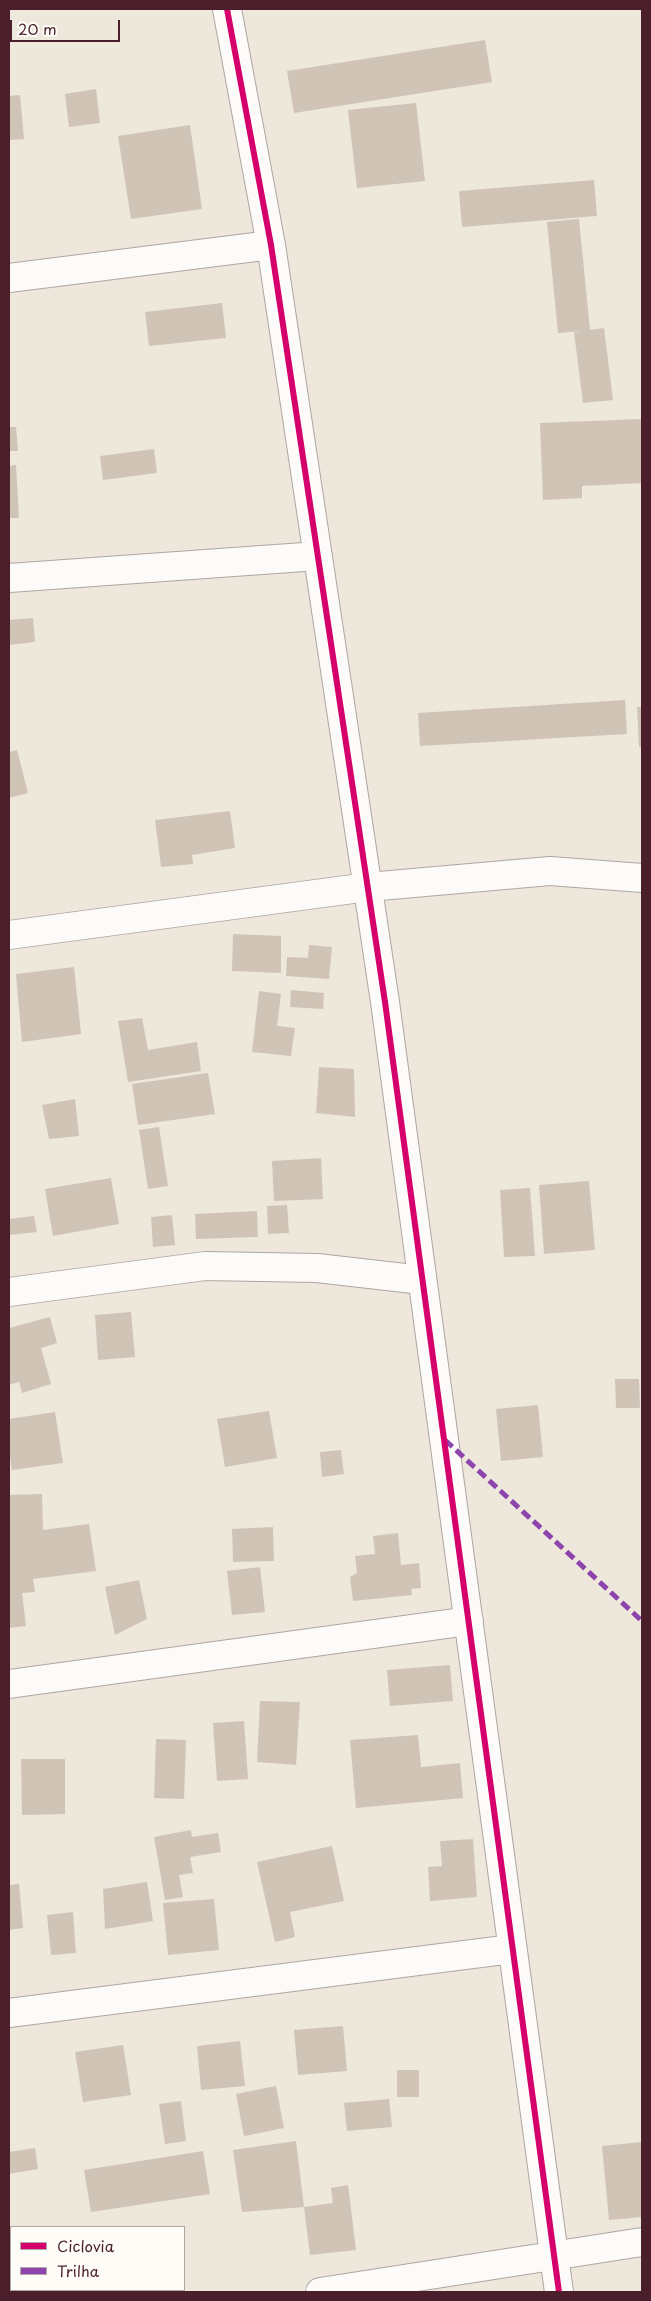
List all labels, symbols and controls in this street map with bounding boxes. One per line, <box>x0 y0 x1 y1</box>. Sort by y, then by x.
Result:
scale bar <box>12 10 122 42</box>
text: 20 m <box>18 17 57 40</box>
legend <box>10 2226 185 2291</box>
text: Ciclovia <box>57 2234 114 2257</box>
text: Trilha <box>57 2259 99 2282</box>

